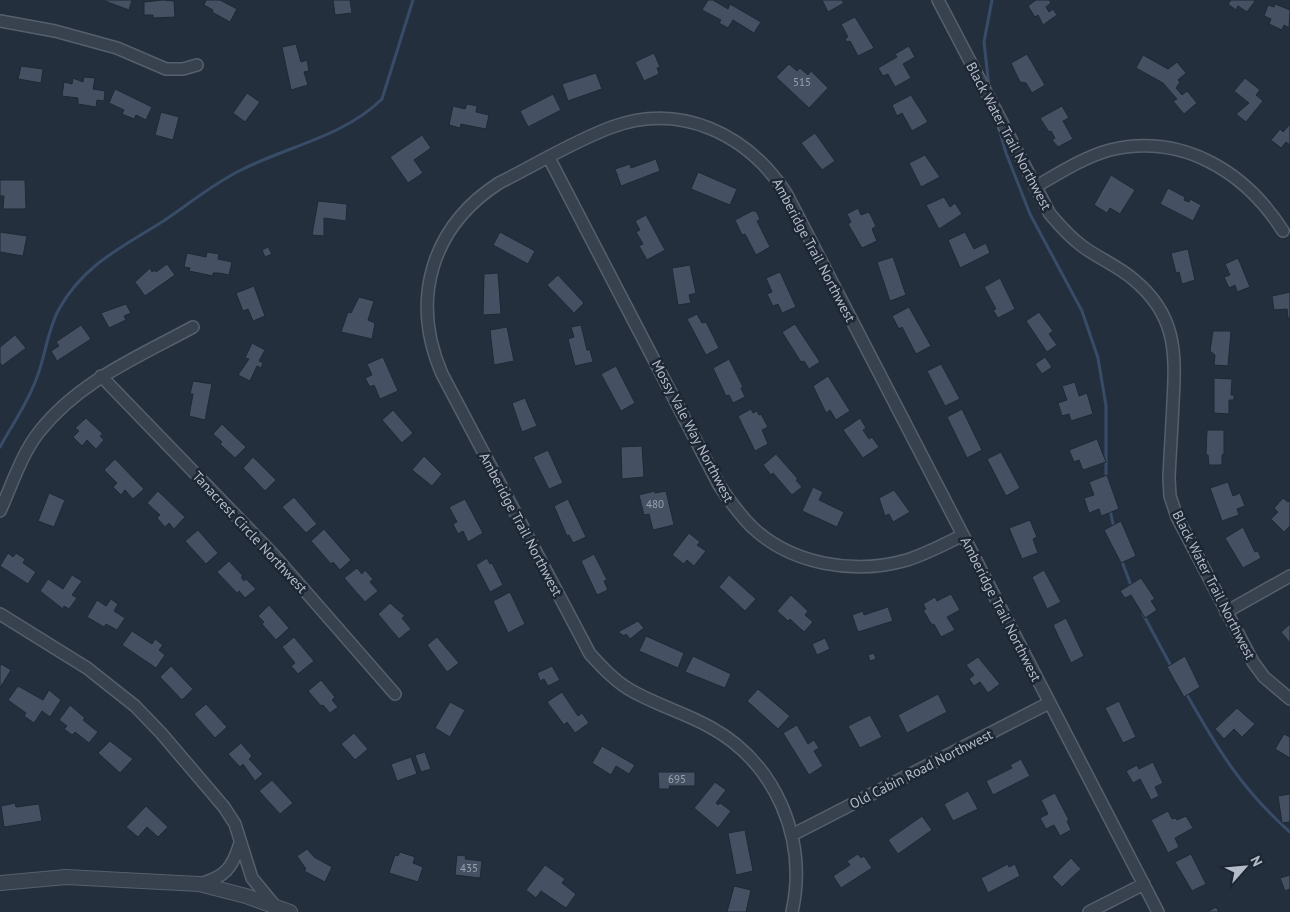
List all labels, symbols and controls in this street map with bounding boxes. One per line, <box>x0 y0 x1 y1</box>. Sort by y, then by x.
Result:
street label: Black Water Trail Northwest <box>962 59 1056 213</box>
house number: 515 <box>793 75 811 89</box>
street label: Amberidge Trail Northwest <box>768 175 860 325</box>
street label: Mossy Vale Way Northwest <box>648 357 738 506</box>
street label: Amberidge Trail Northwest <box>475 449 567 599</box>
street label: Tanacrest Circle Northwest <box>189 467 312 597</box>
house number: 480 <box>646 497 664 511</box>
street label: Black Water Trail Northwest <box>1169 507 1260 663</box>
street label: Amberidge Trail Northwest <box>957 534 1045 685</box>
street label: Old Cabin Road Northwest <box>846 725 996 813</box>
house number: 695 <box>668 772 686 786</box>
north arrow <box>1220 842 1270 892</box>
text: N <box>1246 853 1267 869</box>
house number: 435 <box>460 861 478 875</box>

